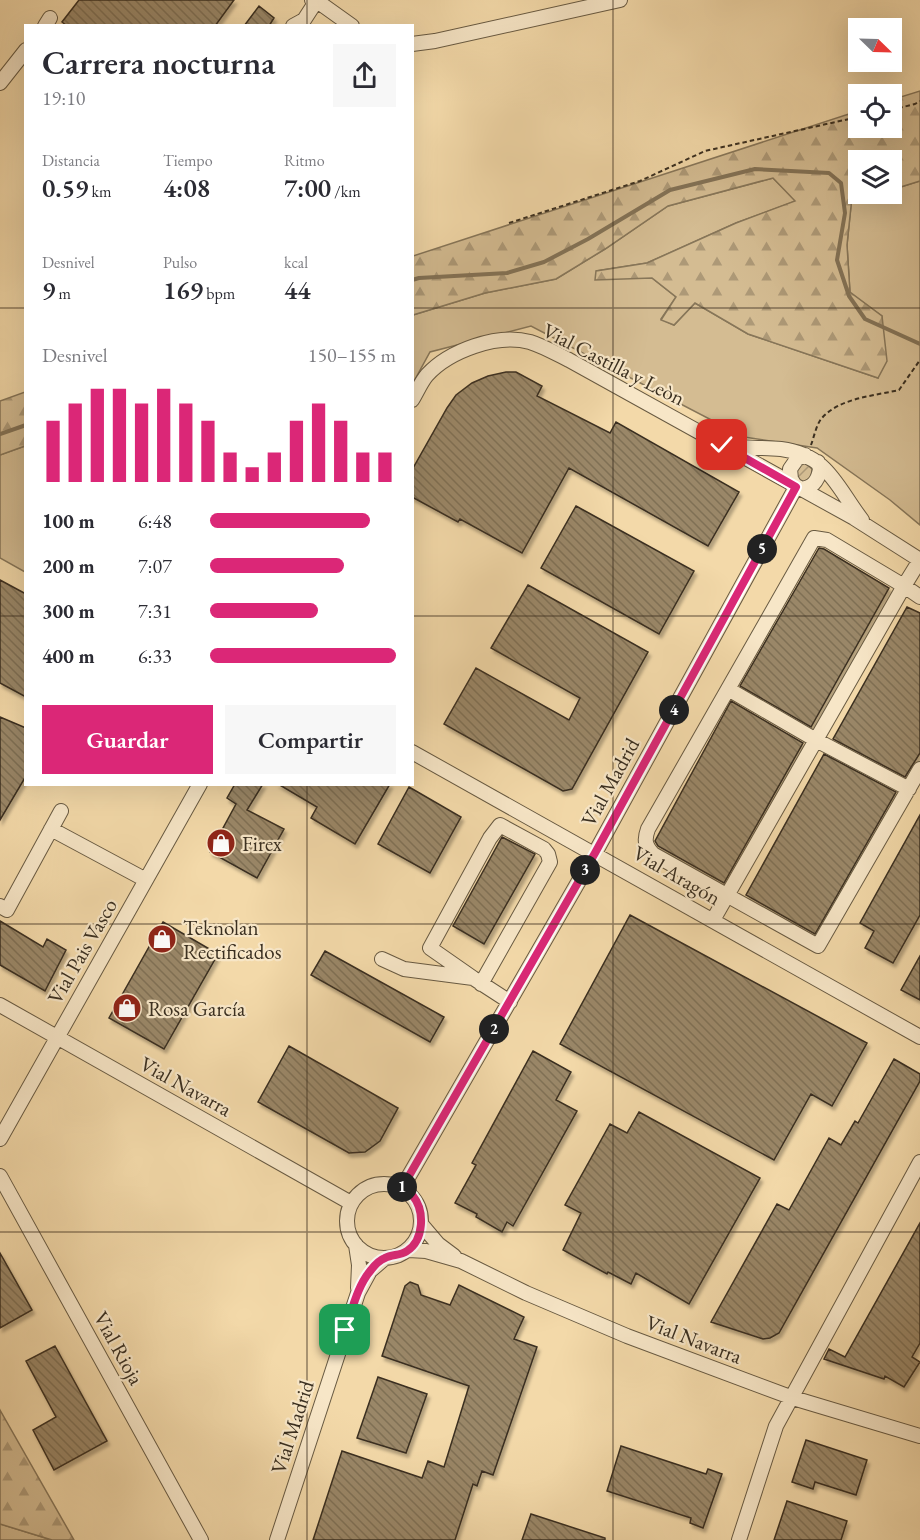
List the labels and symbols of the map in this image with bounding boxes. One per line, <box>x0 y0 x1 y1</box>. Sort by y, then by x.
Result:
north arrow <box>848 18 902 72</box>
street label: Vial Castilla y Leòn <box>538 317 690 411</box>
pin <box>696 419 747 470</box>
pin: 5 <box>747 534 777 564</box>
pin: 4 <box>659 695 689 725</box>
street label: Vial Madrid <box>575 733 645 831</box>
shop icon: Firex <box>205 827 237 859</box>
place label: Firex <box>242 830 282 857</box>
street label: Vial Aragón <box>628 839 726 911</box>
pin: 3 <box>570 855 600 885</box>
street label: Vial Pais Vasco <box>41 893 123 1009</box>
place label: Teknolan Rectificados <box>183 914 282 965</box>
shop icon: Teknolan Rectificados <box>146 923 178 955</box>
shop icon: Rosa García <box>111 992 143 1024</box>
place label: Rosa García <box>148 995 246 1022</box>
pin: 2 <box>479 1014 509 1044</box>
street label: Vial Navarra <box>135 1050 237 1123</box>
pin: 1 <box>387 1172 417 1202</box>
pin <box>319 1304 370 1355</box>
street label: Vial Rioja <box>88 1306 151 1390</box>
street label: Vial Navarra <box>642 1308 746 1370</box>
street label: Vial Madrid <box>264 1376 320 1477</box>

